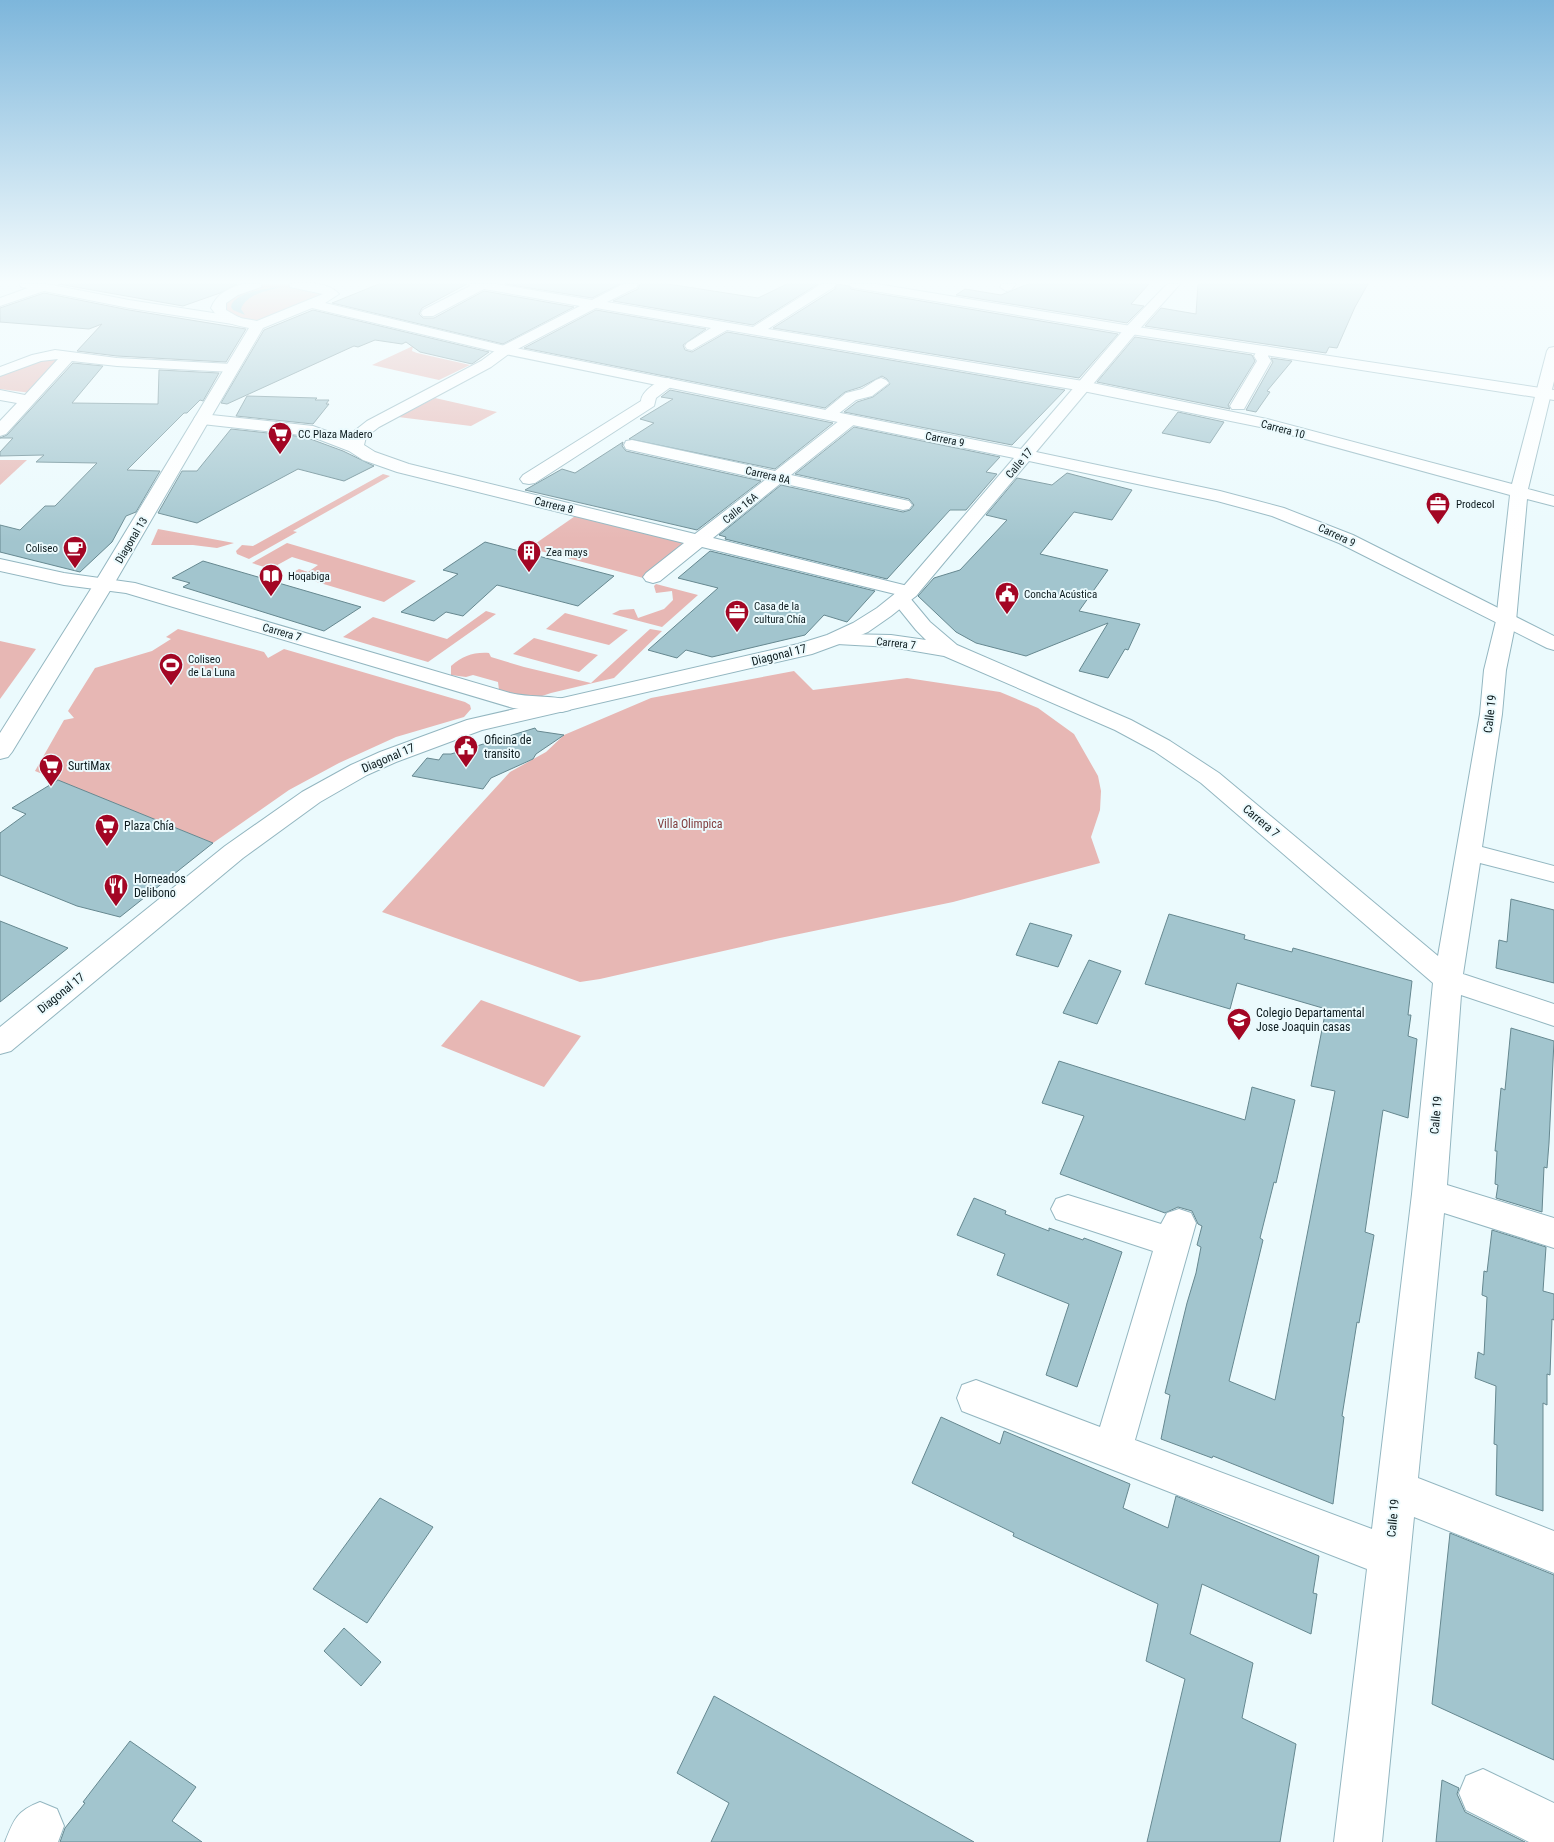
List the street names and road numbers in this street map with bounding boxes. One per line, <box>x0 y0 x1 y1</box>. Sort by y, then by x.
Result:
street label: Carrera 10 <box>1259 417 1306 442</box>
street label: Carrera 9 <box>924 429 966 450</box>
street label: Calle 17 <box>1003 446 1036 481</box>
street label: Carrera 8A <box>744 464 792 487</box>
street label: Calle 16A <box>720 490 761 526</box>
street label: Carrera 8 <box>533 494 575 517</box>
street label: Diagonal 13 <box>113 515 150 566</box>
street label: Carrera 9 <box>1316 521 1357 550</box>
street label: Carrera 7 <box>261 621 303 644</box>
street label: Carrera 7 <box>876 635 916 652</box>
street label: Diagonal 17 <box>750 641 808 669</box>
street label: Calle 19 <box>1481 694 1499 734</box>
street label: Diagonal 17 <box>359 741 417 775</box>
street label: Carrera 7 <box>1240 802 1282 840</box>
street label: Diagonal 17 <box>35 970 87 1016</box>
street label: Calle 19 <box>1427 1095 1445 1135</box>
street label: Calle 19 <box>1384 1498 1402 1538</box>

